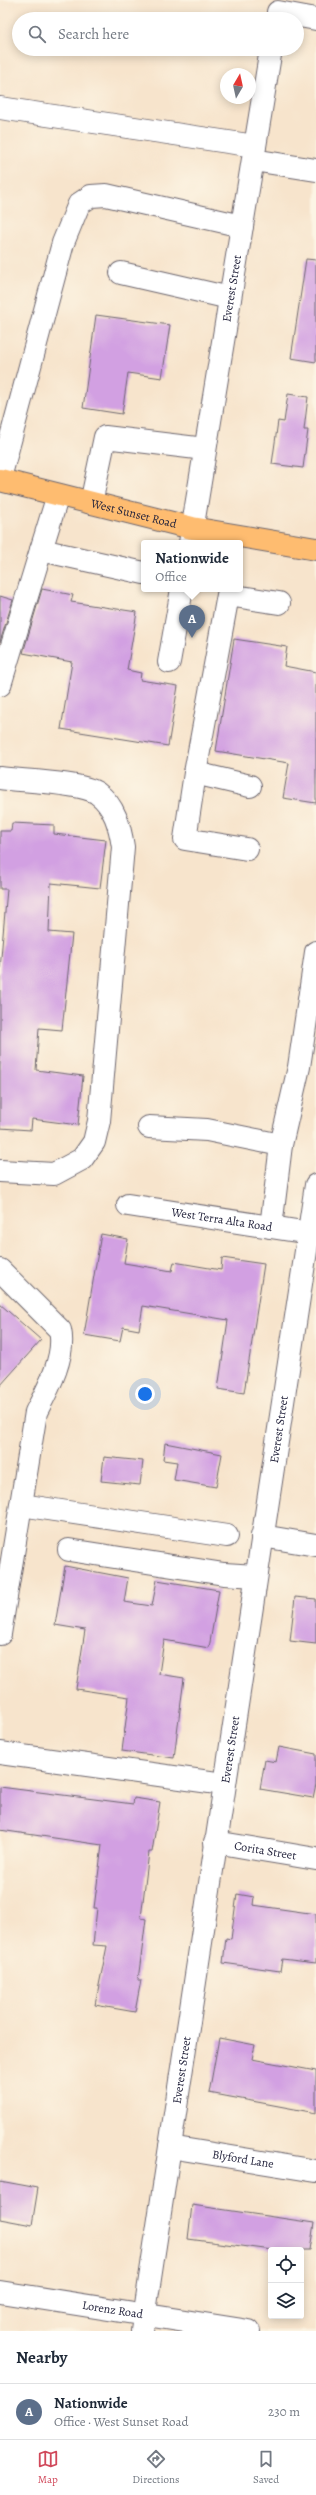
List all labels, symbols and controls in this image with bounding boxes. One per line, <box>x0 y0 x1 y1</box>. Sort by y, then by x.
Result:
search box <box>12 12 304 56</box>
icon: search <box>26 23 48 45</box>
text: Search here <box>58 24 129 44</box>
north arrow <box>220 68 256 104</box>
street label: Everest Street <box>218 254 245 323</box>
street label: West Sunset Road <box>88 495 179 532</box>
popup <box>141 540 243 592</box>
text: Nationwide <box>155 548 229 568</box>
text: Office <box>155 568 187 585</box>
pin: A <box>179 605 205 638</box>
street label: West Terra Alta Road <box>169 1204 274 1235</box>
your location <box>135 1384 155 1404</box>
street label: Everest Street <box>266 1395 292 1464</box>
street label: Everest Street <box>217 1715 243 1784</box>
street label: Corita Street <box>233 1837 298 1864</box>
street label: Everest Street <box>169 2035 195 2105</box>
street label: Blyford Lane <box>211 2146 275 2172</box>
map controls <box>268 2247 304 2319</box>
button: locate <box>268 2247 304 2283</box>
button: layers <box>268 2283 304 2319</box>
street label: Lorenz Road <box>81 2297 145 2322</box>
text: Nearby <box>16 2346 67 2369</box>
text: Nationwide <box>54 2393 128 2413</box>
text: A <box>25 2403 33 2420</box>
text: 230 m <box>268 2403 300 2420</box>
text: Office · West Sunset Road <box>54 2413 188 2430</box>
tab: Map <box>37 2448 59 2487</box>
tab: Directions <box>132 2448 180 2487</box>
tab: Saved <box>253 2448 279 2487</box>

